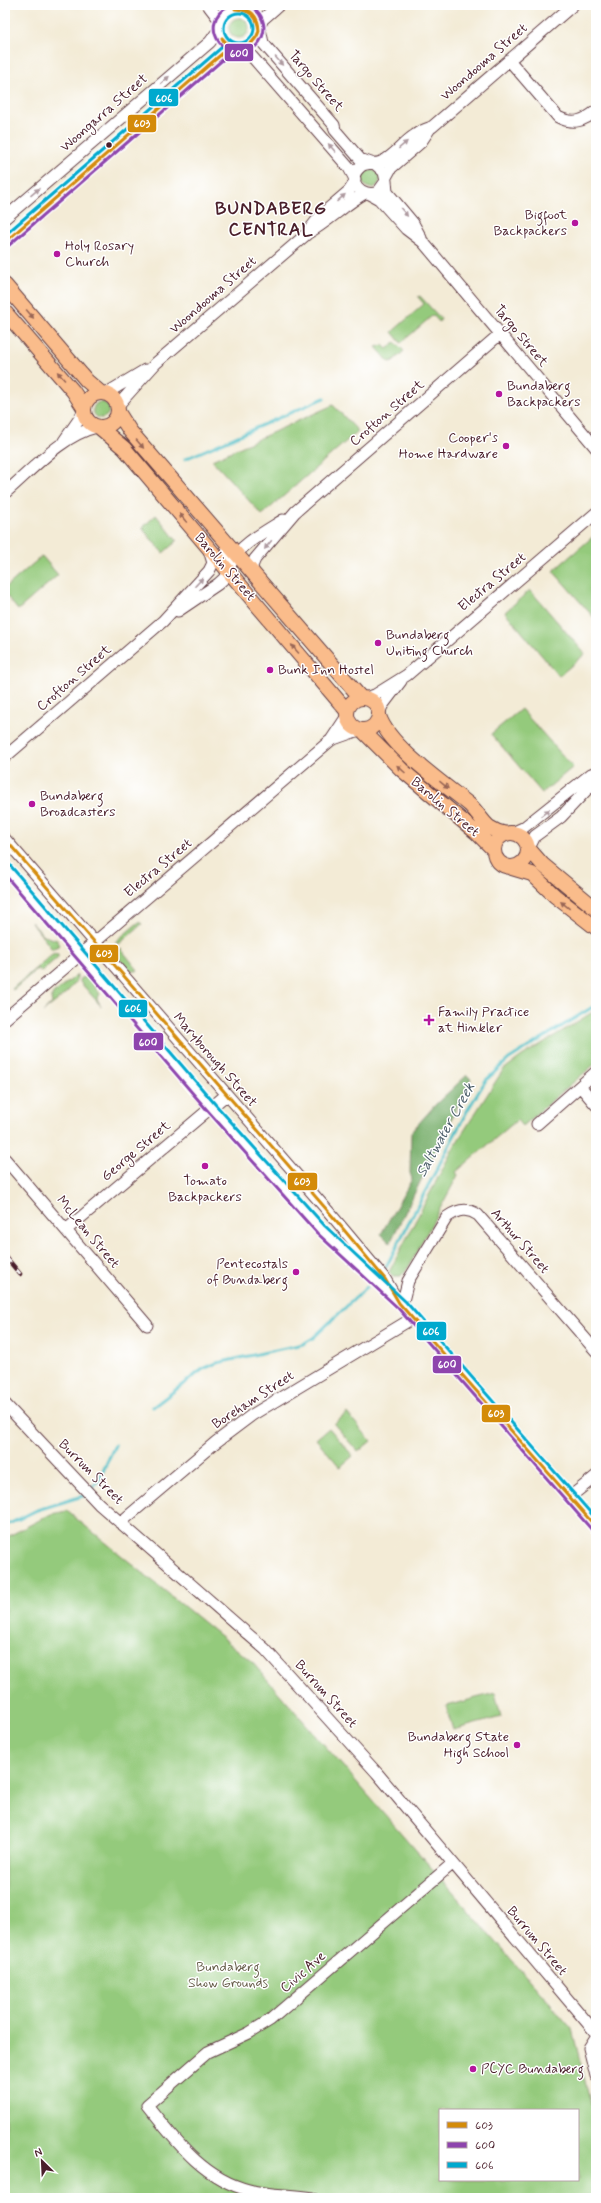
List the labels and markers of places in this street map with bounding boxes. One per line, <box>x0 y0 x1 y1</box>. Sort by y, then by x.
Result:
unlabelled marker <box>104 140 114 150</box>
place label: Bigfoot Backpackers <box>493 206 568 240</box>
marker: Bigfoot Backpackers <box>570 218 580 228</box>
place label: Holy Rosary Church <box>65 237 134 271</box>
marker: Holy Rosary Church <box>52 249 62 259</box>
place label: Bundaberg Backpackers <box>507 377 581 411</box>
marker: Bundaberg Backpackers <box>494 389 504 399</box>
place label: Cooper's Home Hardware <box>399 429 498 463</box>
marker: Cooper's Home Hardware <box>501 441 511 451</box>
place label: Bundaberg Uniting Church <box>386 626 473 662</box>
marker: Bundaberg Uniting Church <box>373 638 383 648</box>
place label: Bunk Inn Hostel <box>278 661 374 679</box>
marker: Bunk Inn Hostel <box>265 665 275 675</box>
place label: Bundaberg Broadcasters <box>40 787 116 821</box>
marker: Bundaberg Broadcasters <box>27 799 37 809</box>
place label: Family Practice at Hinkler <box>438 1003 529 1037</box>
marker: Family Practice at Hinkler <box>423 1014 435 1026</box>
marker: Tomato Backpackers <box>200 1161 210 1171</box>
place label: Tomato Backpackers <box>168 1172 242 1206</box>
place label: Pentecostals of Bundaberg <box>207 1255 288 1291</box>
marker: Pentecostals of Bundaberg <box>291 1267 301 1277</box>
place label: Bundaberg State High School <box>408 1728 509 1764</box>
marker: Bundaberg State High School <box>512 1740 522 1750</box>
place label: PCYC Bundaberg <box>481 2060 584 2080</box>
marker: PCYC Bundaberg <box>468 2064 478 2074</box>

